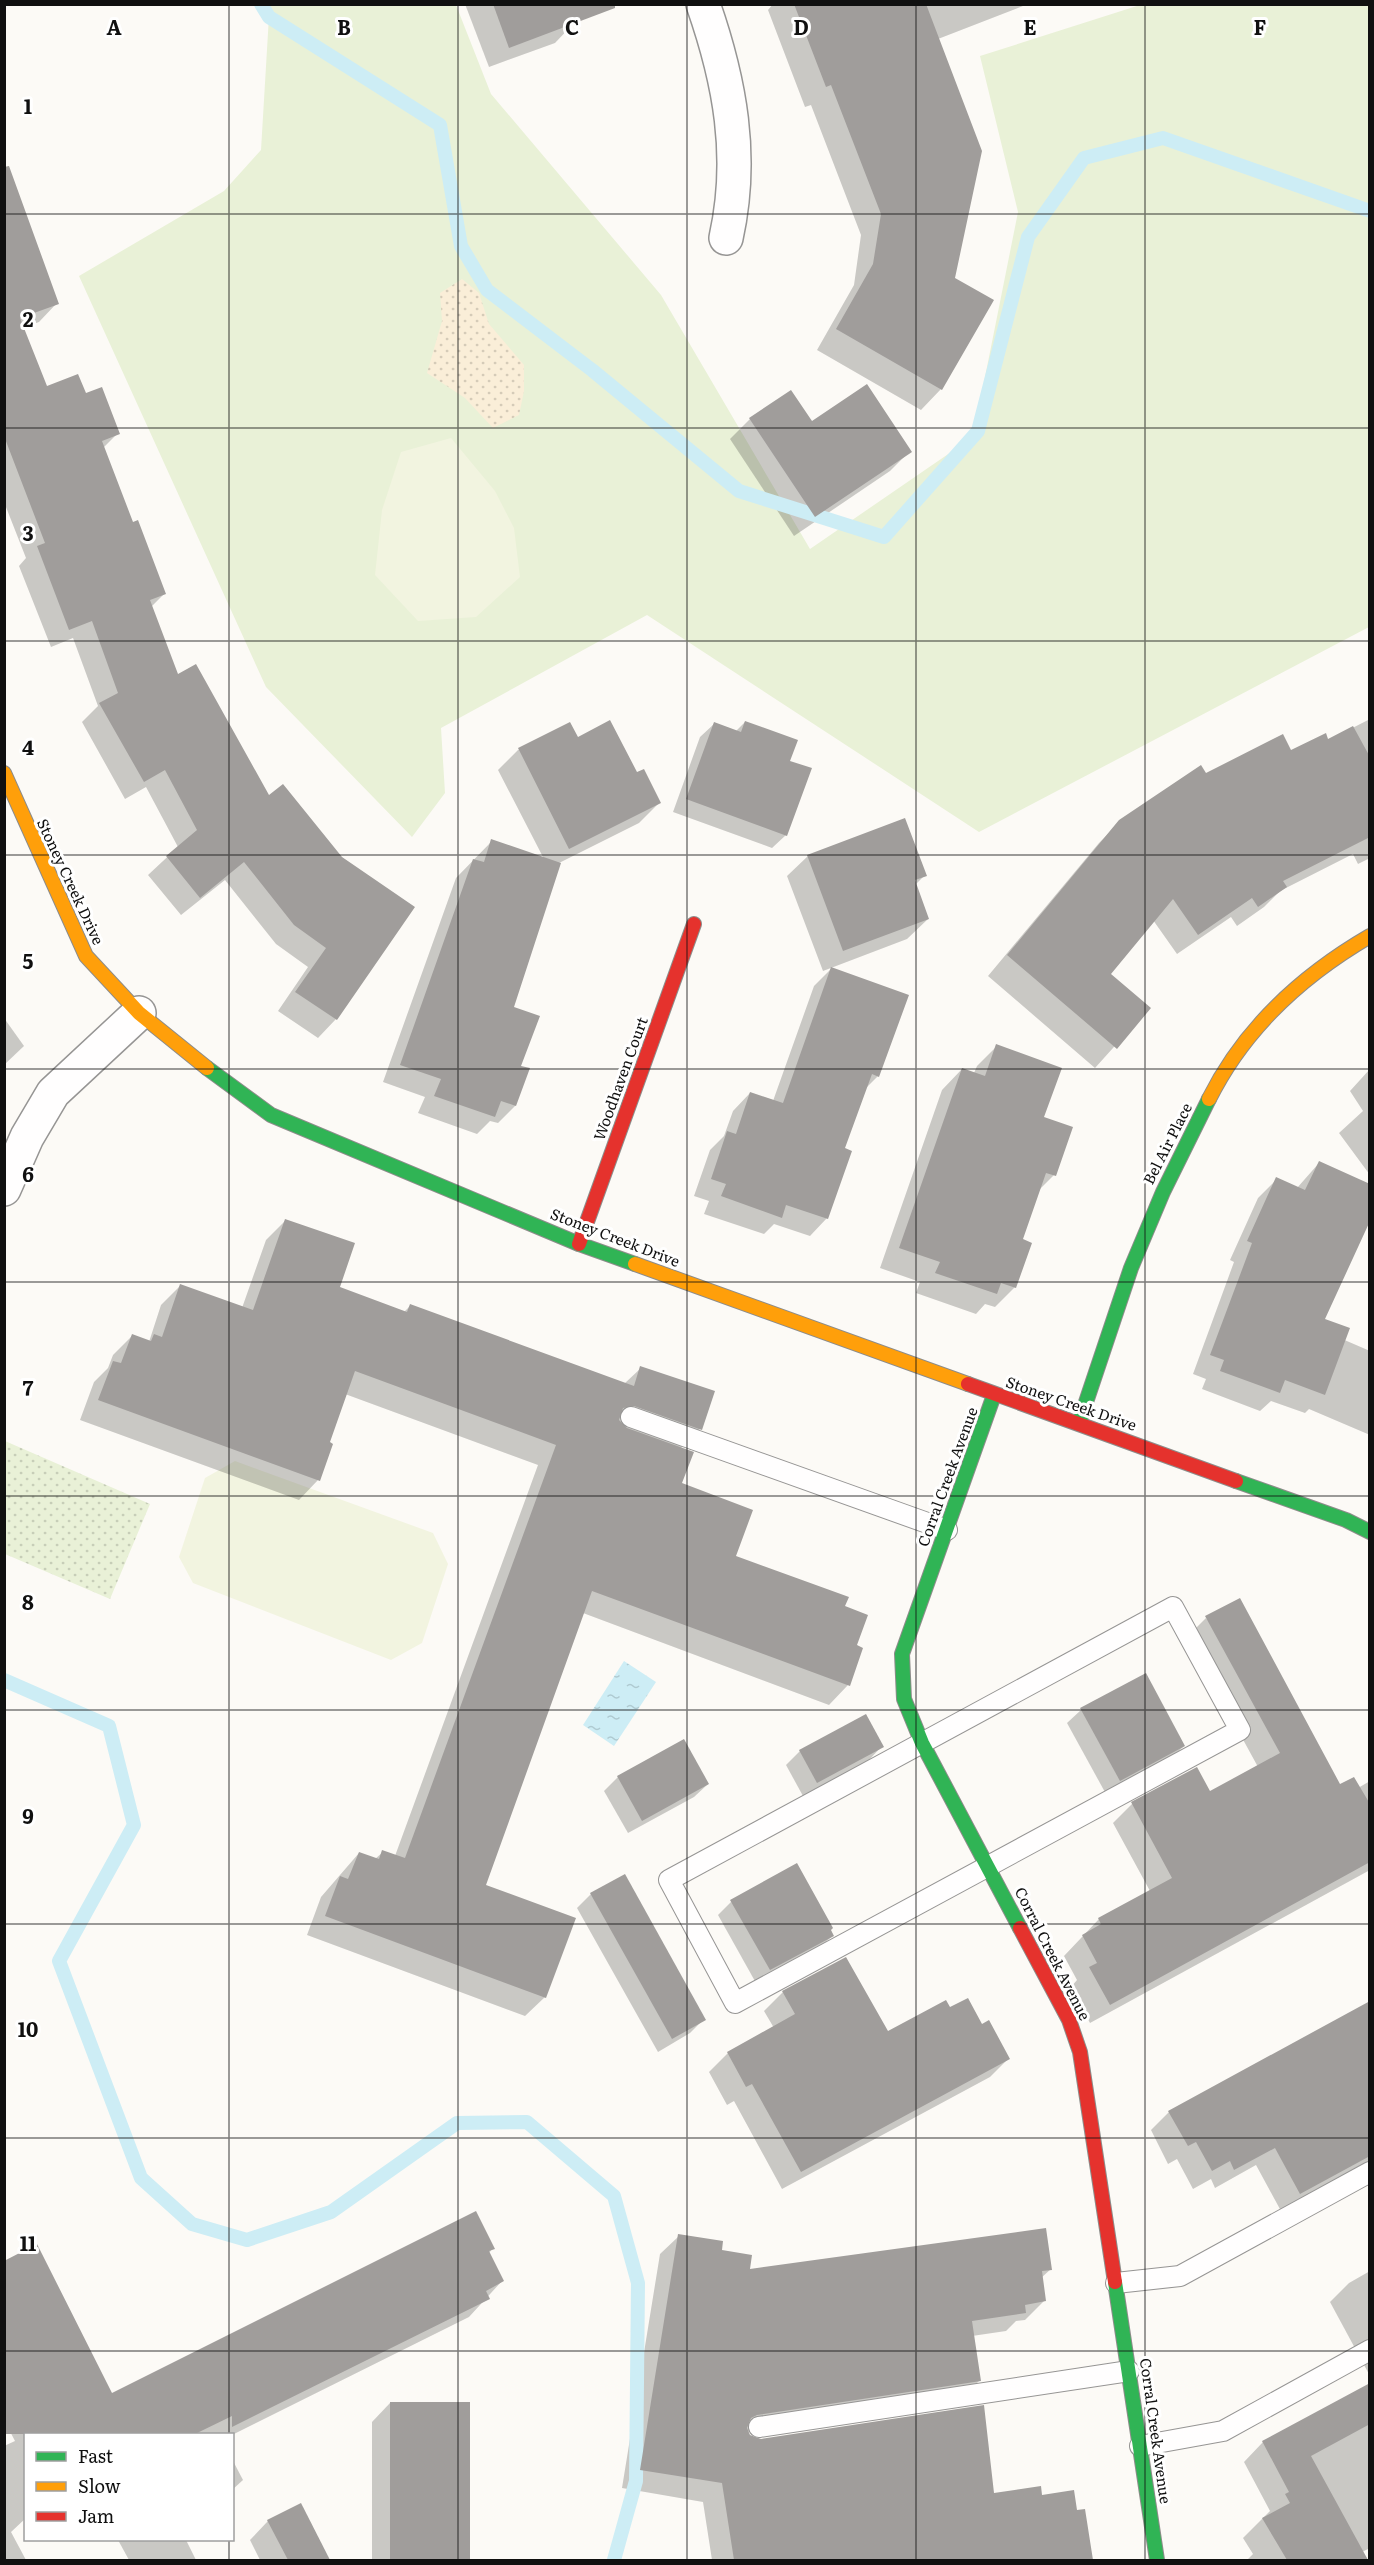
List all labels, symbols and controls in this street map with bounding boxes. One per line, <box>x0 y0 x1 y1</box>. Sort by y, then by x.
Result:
text: A <box>106 11 122 41</box>
text: B <box>337 11 351 41</box>
text: C <box>565 11 579 41</box>
text: D <box>793 11 809 41</box>
text: E <box>1023 11 1037 41</box>
text: F <box>1254 11 1267 41</box>
text: 1 <box>24 90 32 120</box>
text: 2 <box>23 303 34 333</box>
text: 3 <box>22 517 34 547</box>
text: 4 <box>22 731 34 761</box>
street label: Stoney Creek Drive <box>32 815 111 948</box>
text: 5 <box>23 945 34 975</box>
street label: Woodhaven Court <box>587 1013 653 1144</box>
street label: Bel Air Place <box>1136 1098 1197 1188</box>
text: 6 <box>22 1158 34 1188</box>
street label: Stoney Creek Drive <box>548 1201 684 1272</box>
street label: Stoney Creek Drive <box>1003 1369 1140 1436</box>
text: 7 <box>23 1372 34 1402</box>
street label: Corral Creek Avenue <box>911 1403 983 1549</box>
text: 8 <box>22 1586 34 1616</box>
text: 9 <box>22 1800 34 1830</box>
street label: Corral Creek Avenue <box>1010 1883 1097 2024</box>
text: 10 <box>18 2013 38 2043</box>
text: 11 <box>20 2227 36 2257</box>
street label: Corral Creek Avenue <box>1135 2356 1178 2505</box>
legend <box>24 2433 234 2541</box>
text: Fast <box>78 2442 114 2469</box>
text: Slow <box>78 2472 121 2499</box>
text: Jam <box>78 2502 114 2529</box>

